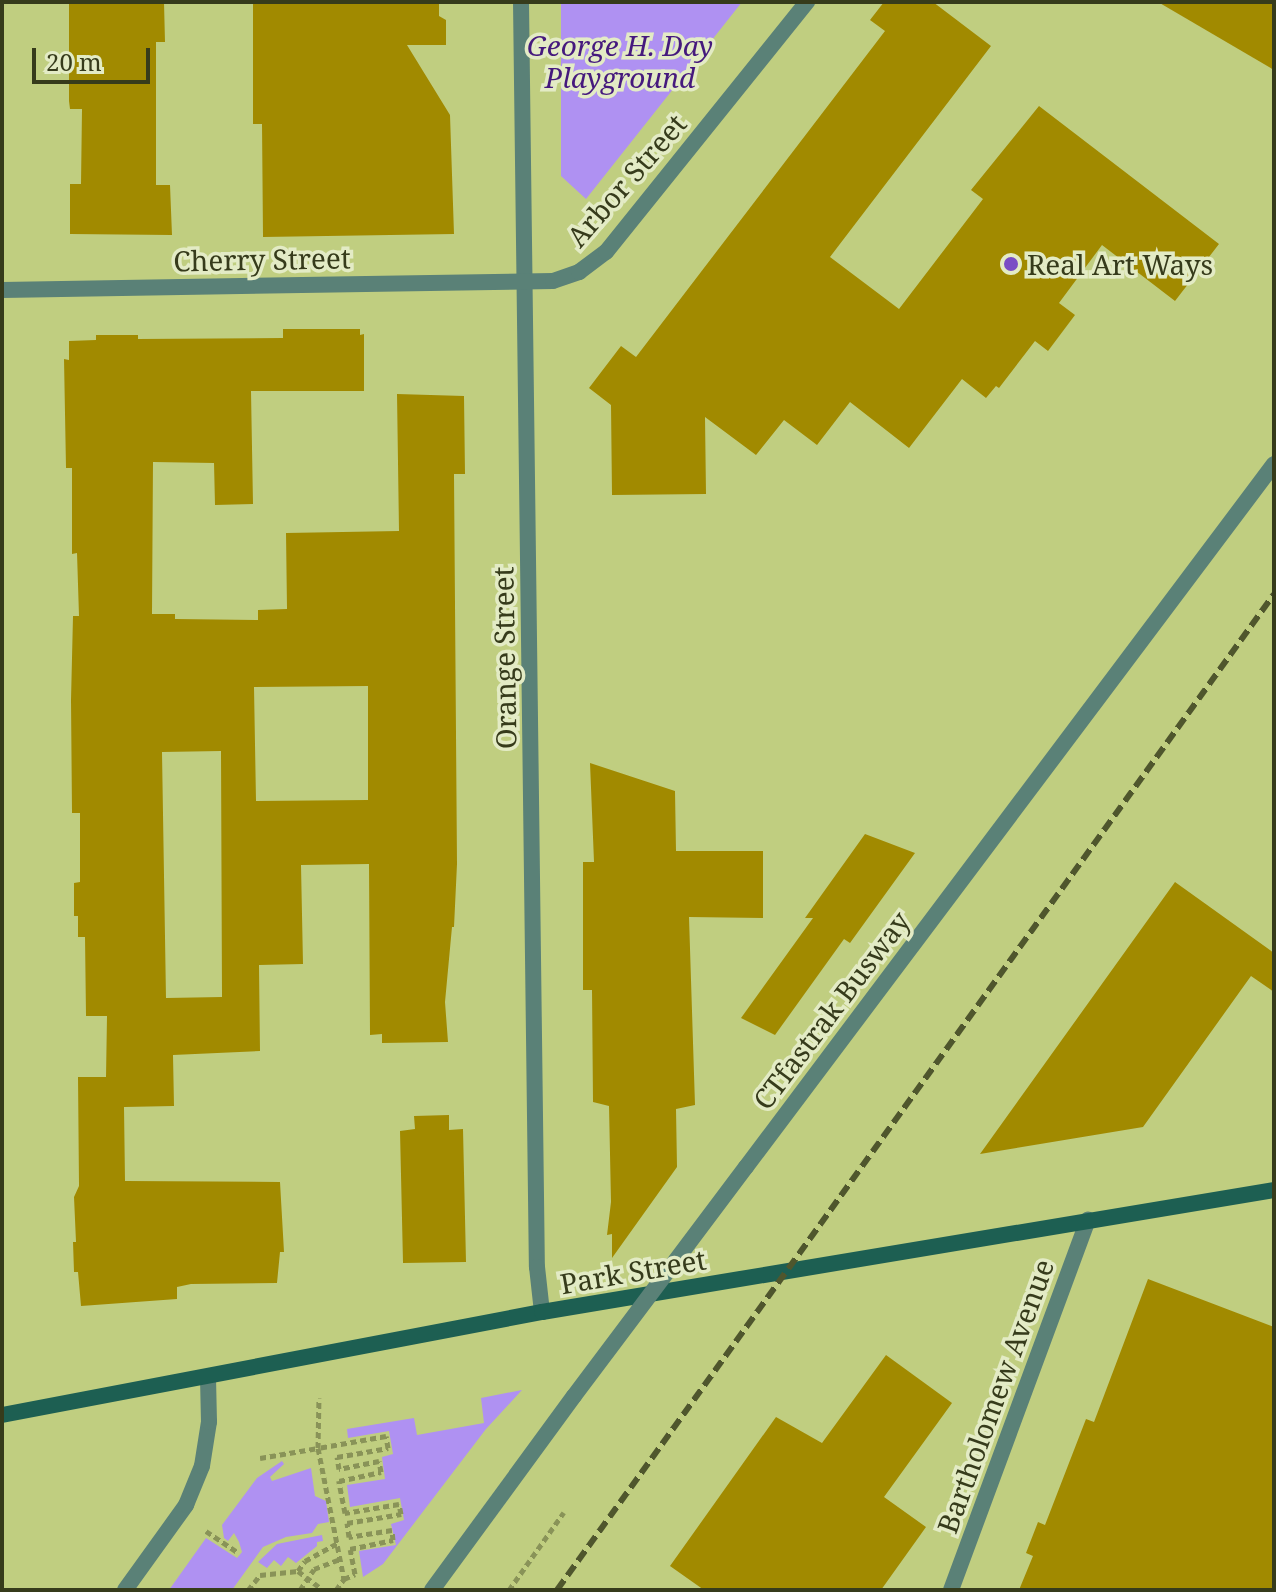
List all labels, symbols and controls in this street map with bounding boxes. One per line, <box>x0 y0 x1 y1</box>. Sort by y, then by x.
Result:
park label: George H. Day Playground <box>527 28 713 94</box>
scale bar <box>36 32 154 82</box>
text: 20 m <box>46 45 102 78</box>
street label: Arbor Street <box>559 107 693 253</box>
street label: Cherry Street <box>173 241 351 277</box>
place label: Real Art Ways <box>1027 247 1213 281</box>
marker: Real Art Ways <box>1002 255 1020 273</box>
street label: Orange Street <box>486 566 522 750</box>
street label: CTfastrak Busway <box>746 905 916 1115</box>
street label: Park Street <box>557 1242 709 1300</box>
street label: Bartholomew Avenue <box>930 1255 1060 1537</box>

